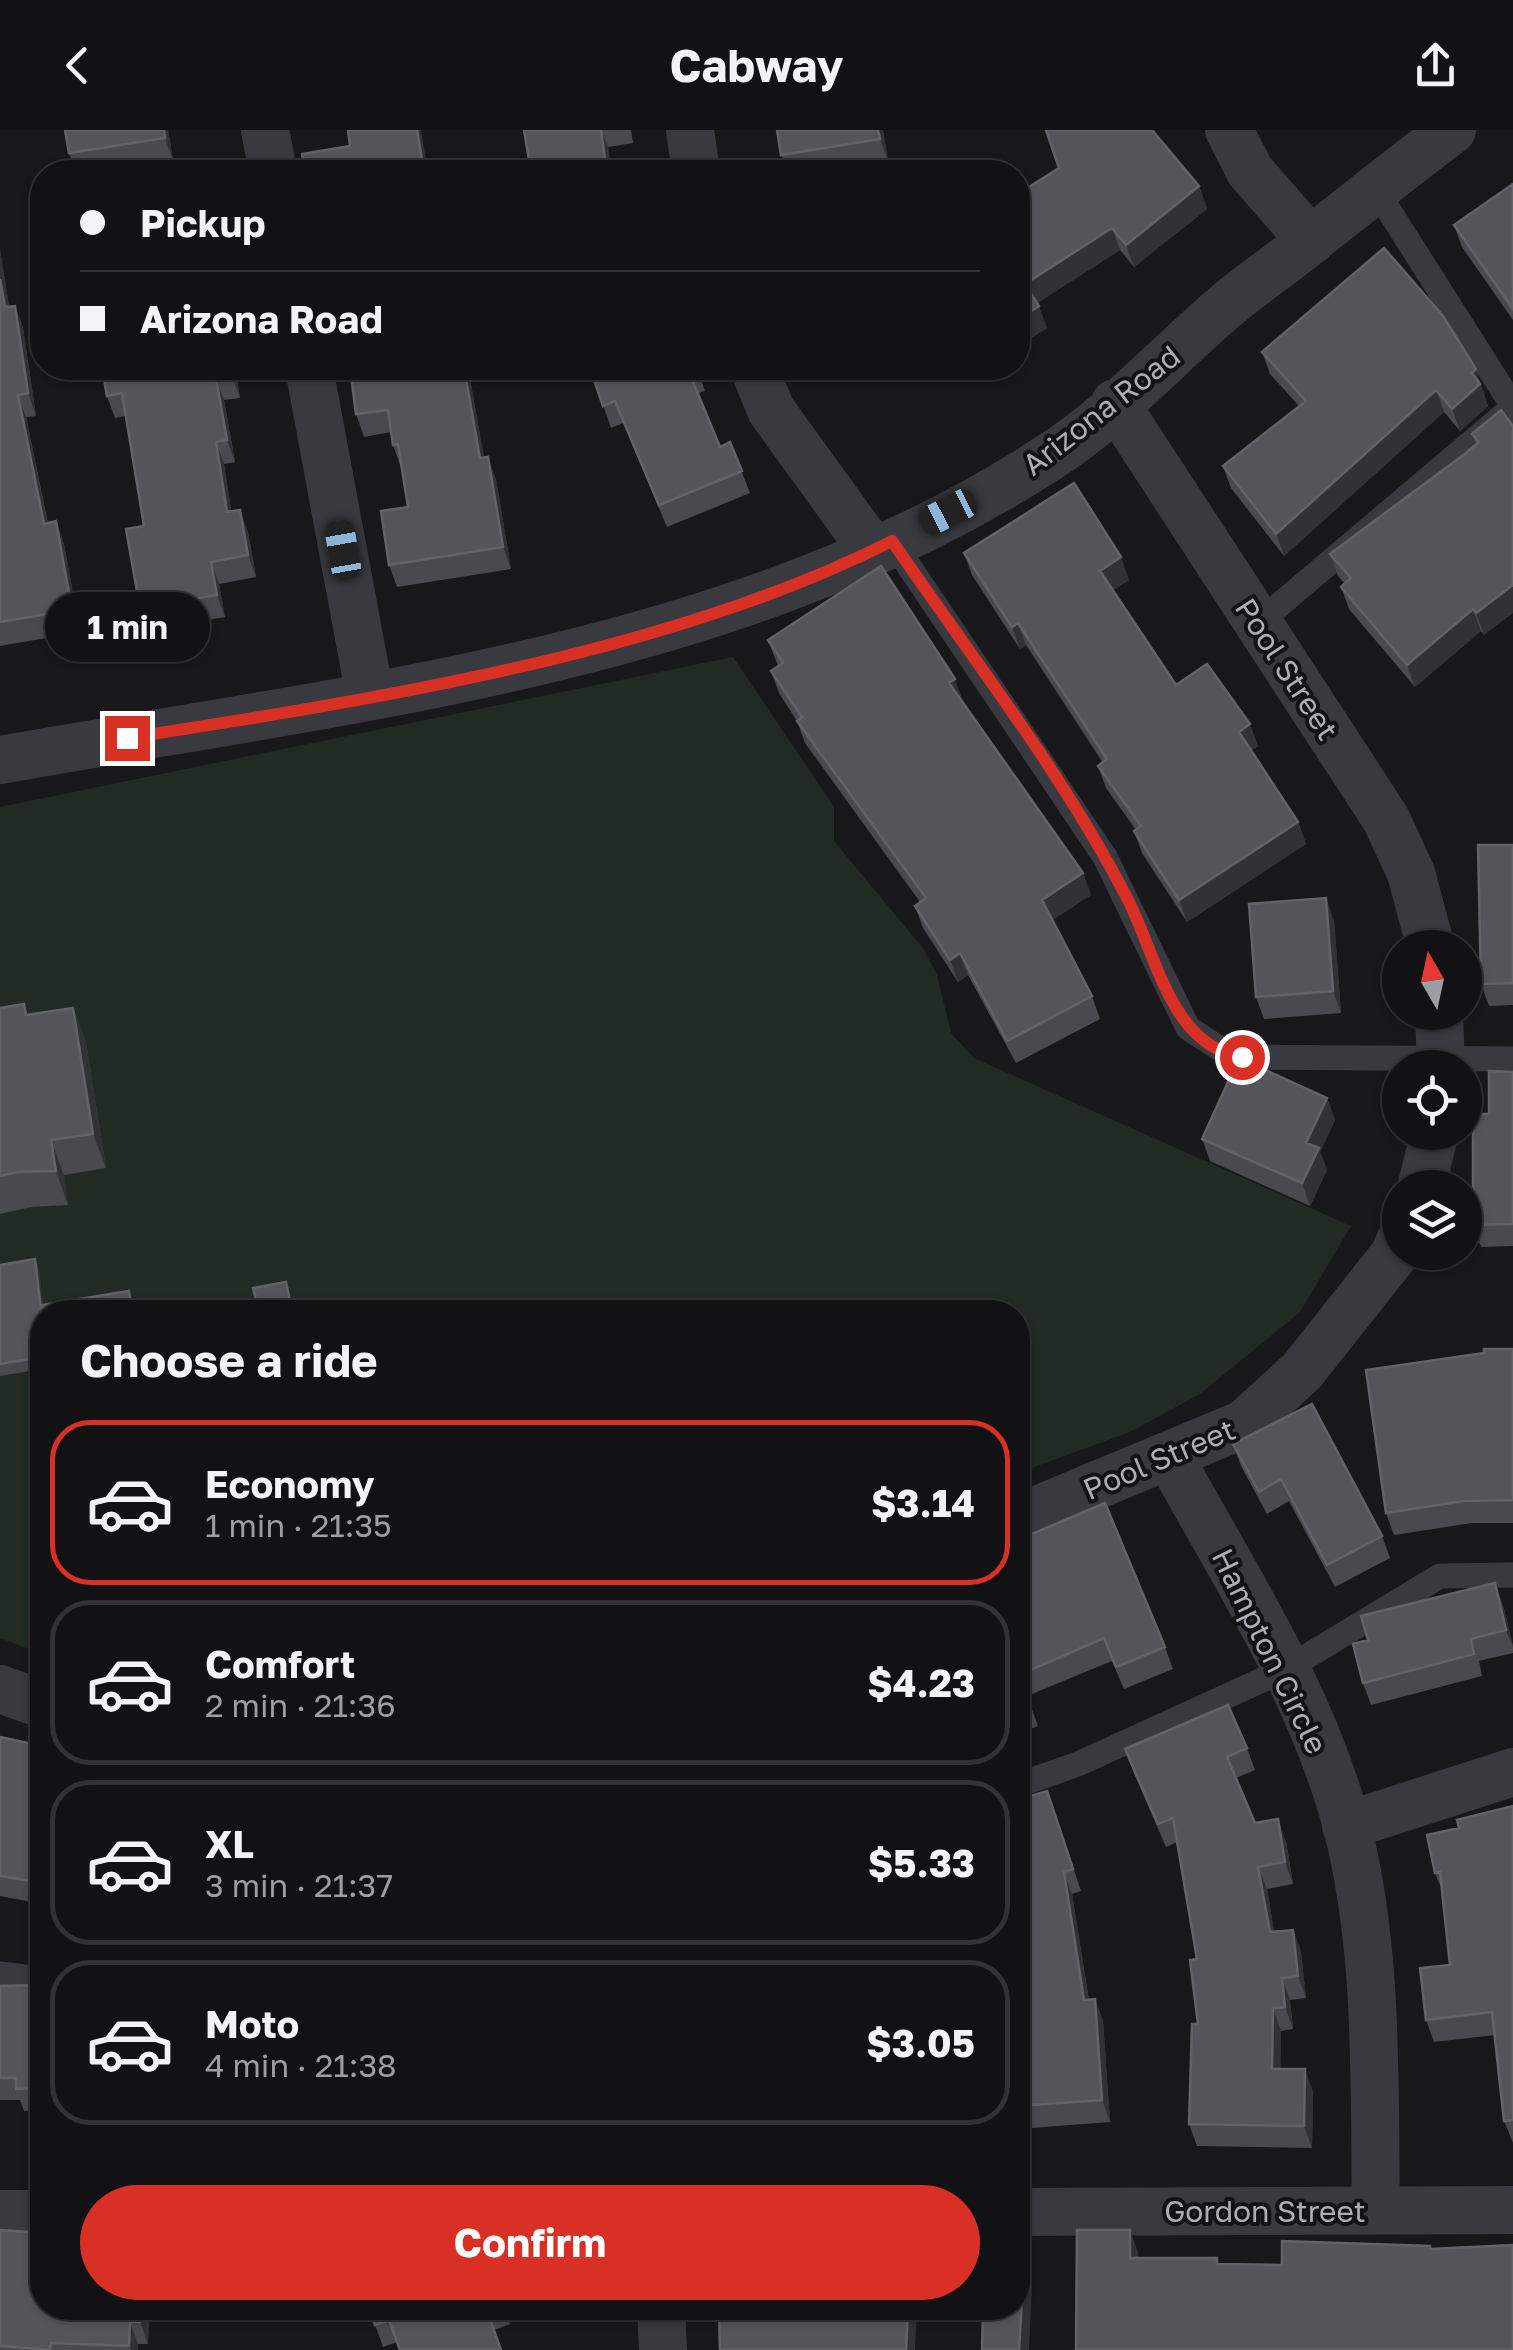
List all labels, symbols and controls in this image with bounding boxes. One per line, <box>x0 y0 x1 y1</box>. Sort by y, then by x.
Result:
icon: back <box>50 38 105 93</box>
text: Cabway <box>669 38 844 92</box>
icon: share <box>1408 38 1463 93</box>
text: Pickup <box>140 200 266 245</box>
text: Arizona Road <box>140 296 383 341</box>
street label: Arizona Road <box>1015 337 1187 483</box>
car <box>914 485 982 539</box>
car <box>323 518 363 582</box>
street label: Pool Street <box>1228 592 1346 746</box>
callout: 1 min <box>44 593 210 663</box>
text: 1 min <box>87 608 168 646</box>
route end <box>105 716 150 761</box>
north arrow <box>1382 930 1482 1030</box>
map controls <box>1382 930 1482 1270</box>
route start <box>1220 1035 1265 1080</box>
button: locate <box>1382 1050 1482 1150</box>
button: layers <box>1382 1170 1482 1270</box>
text: Choose a ride <box>80 1333 378 1387</box>
street label: Pool Street <box>1078 1411 1240 1507</box>
icon: car <box>85 1458 175 1548</box>
text: Economy <box>205 1461 374 1506</box>
text: $3.14 <box>871 1480 975 1525</box>
text: 1 min · 21:35 <box>205 1506 392 1544</box>
street label: Hampton Circle <box>1205 1543 1335 1759</box>
icon: car <box>85 1638 175 1728</box>
text: Comfort <box>205 1641 355 1686</box>
text: $4.23 <box>867 1660 975 1705</box>
text: 2 min · 21:36 <box>205 1686 396 1724</box>
icon: car <box>85 1818 175 1908</box>
text: XL <box>205 1821 254 1866</box>
text: $5.33 <box>868 1840 975 1885</box>
text: 3 min · 21:37 <box>205 1866 393 1904</box>
icon: car <box>85 1998 175 2088</box>
text: Moto <box>205 2001 299 2046</box>
text: $3.05 <box>866 2020 975 2065</box>
text: 4 min · 21:38 <box>205 2046 397 2084</box>
button: Confirm <box>80 2185 980 2300</box>
street label: Gordon Street <box>1164 2193 1366 2229</box>

